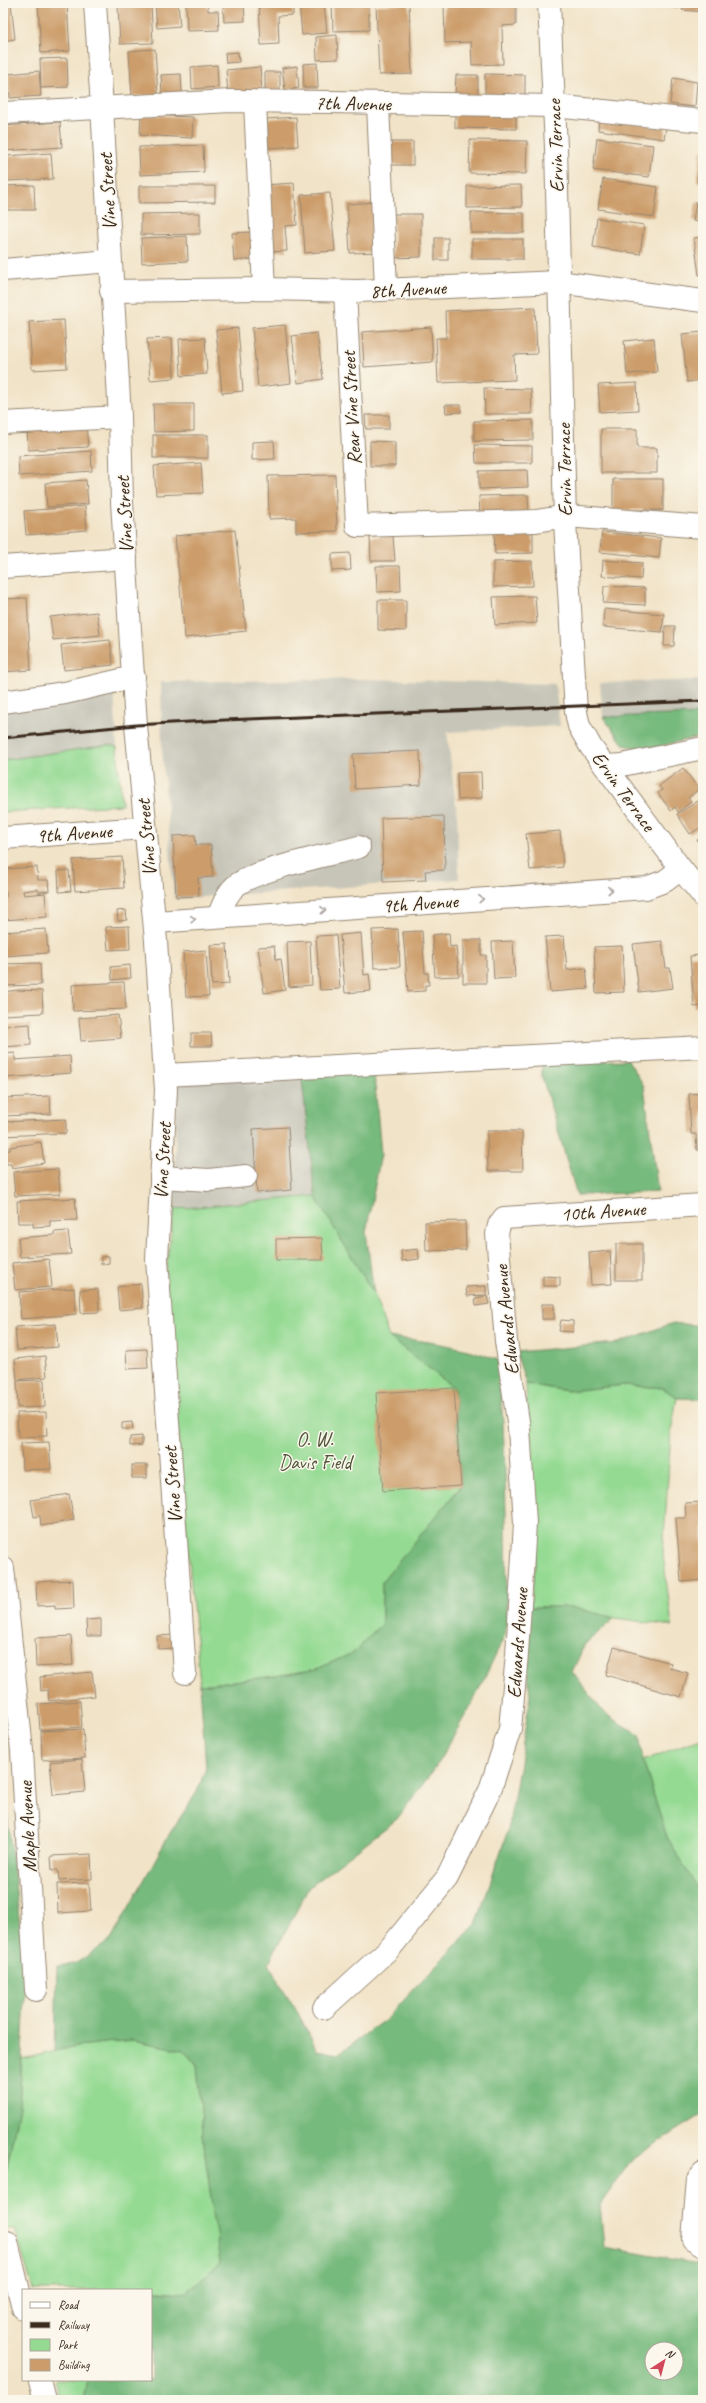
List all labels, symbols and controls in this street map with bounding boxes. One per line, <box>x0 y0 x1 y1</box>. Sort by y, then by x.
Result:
street label: 7th Avenue <box>315 90 392 117</box>
street label: Ervin Terrace <box>541 98 570 193</box>
street label: Vine Street <box>93 150 122 231</box>
street label: 8th Avenue <box>370 275 448 304</box>
street label: Rear Vine Street <box>336 348 367 465</box>
street label: Ervin Terrace <box>551 422 578 517</box>
street label: Vine Street <box>110 473 139 554</box>
street label: Ervin Terrace <box>586 746 662 837</box>
street label: Vine Street <box>130 796 162 877</box>
street label: 9th Avenue <box>35 818 114 849</box>
one-way arrow <box>607 886 613 894</box>
street label: 9th Avenue <box>381 888 460 919</box>
one-way arrow <box>478 894 484 903</box>
one-way arrow <box>320 905 326 914</box>
one-way arrow <box>190 915 196 924</box>
street label: Vine Street <box>148 1120 177 1200</box>
street label: 10th Avenue <box>560 1196 648 1227</box>
street label: Edwards Avenue <box>488 1262 525 1376</box>
park label: O. W. Davis Field <box>279 1427 354 1475</box>
street label: Vine Street <box>157 1443 188 1524</box>
street label: Edwards Avenue <box>501 1586 534 1699</box>
street label: Maple Avenue <box>13 1779 42 1873</box>
legend <box>22 2289 152 2381</box>
text: Road <box>58 2297 80 2313</box>
text: Railway <box>58 2317 90 2333</box>
text: Park <box>58 2337 79 2353</box>
north arrow <box>644 2341 684 2381</box>
text: N <box>663 2345 679 2362</box>
text: Building <box>58 2357 90 2373</box>

